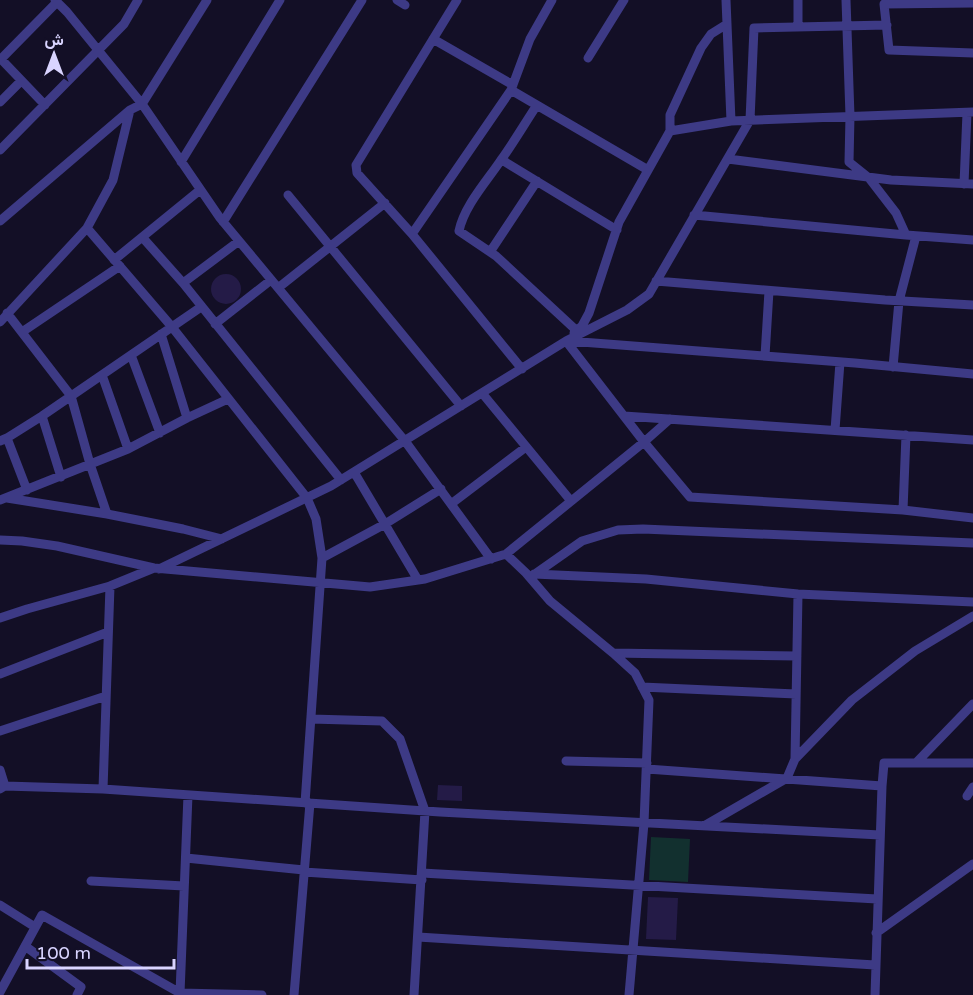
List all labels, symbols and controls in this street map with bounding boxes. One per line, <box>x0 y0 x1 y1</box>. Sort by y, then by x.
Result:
north arrow <box>24 24 84 84</box>
text: ش <box>44 30 64 50</box>
scale bar <box>27 932 174 970</box>
text: 100 m <box>36 942 91 964</box>

